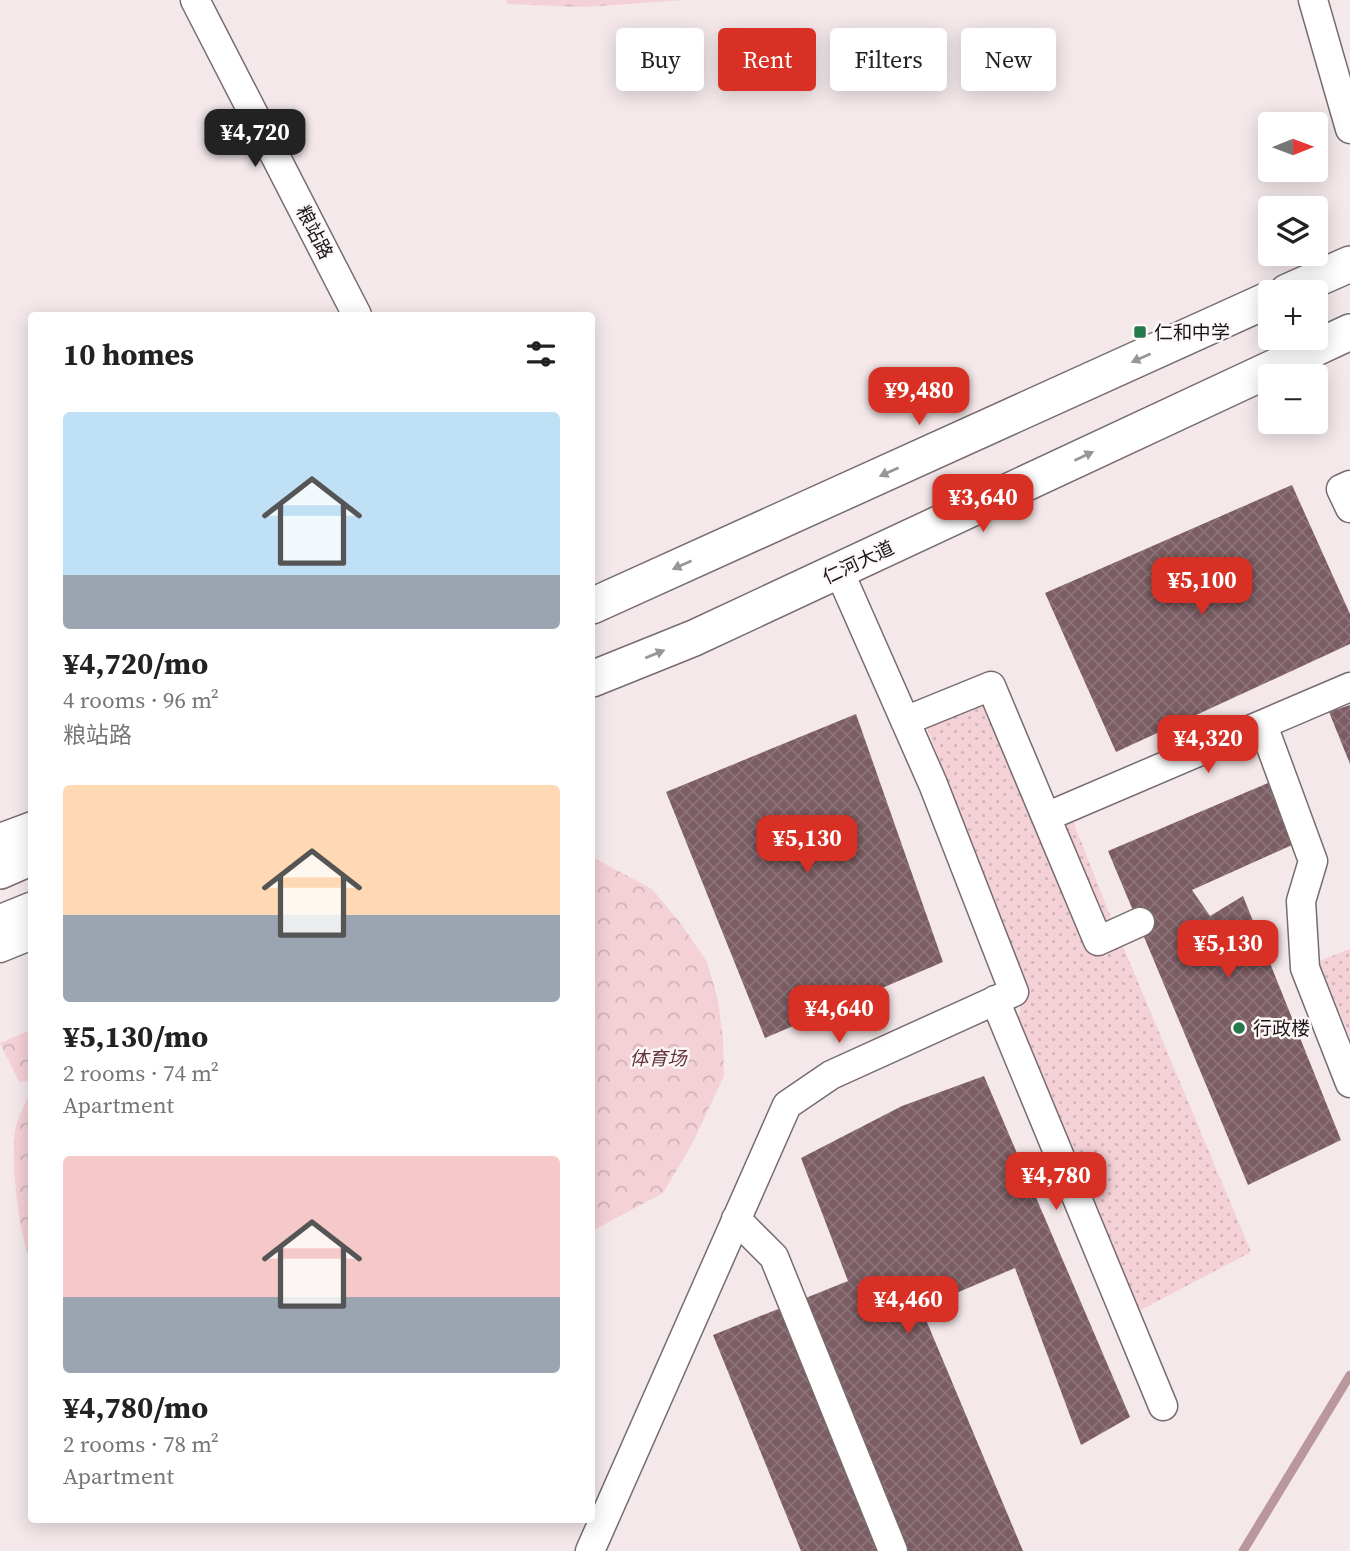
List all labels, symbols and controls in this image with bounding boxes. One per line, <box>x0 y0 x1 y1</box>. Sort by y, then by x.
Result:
chip: Buy <box>616 28 704 91</box>
chip: Rent <box>718 28 816 91</box>
chip: Filters <box>830 28 947 91</box>
chip: New <box>961 28 1056 91</box>
pin: ¥4,720 <box>198 110 312 169</box>
north arrow <box>1258 112 1328 182</box>
map controls <box>1258 112 1328 434</box>
text: ¥4,720 <box>220 116 290 148</box>
button: layers <box>1258 196 1328 266</box>
street label: 粮站路 <box>290 201 340 263</box>
button: + <box>1258 280 1328 350</box>
place label: 仁和中学 <box>1154 319 1230 345</box>
marker: 仁和中学 <box>1132 324 1148 340</box>
text: 10 homes <box>63 334 194 375</box>
icon: filters <box>522 335 560 373</box>
one-way arrow <box>1131 352 1151 364</box>
button: − <box>1258 364 1328 434</box>
pin: ¥9,480 <box>862 368 976 427</box>
text: ¥9,480 <box>884 374 954 406</box>
one-way arrow <box>1074 450 1094 462</box>
icon: home <box>249 458 375 584</box>
one-way arrow <box>879 466 899 477</box>
pin: ¥3,640 <box>926 475 1040 534</box>
text: ¥3,640 <box>948 481 1018 513</box>
street label: 仁河大道 <box>818 534 898 590</box>
pin: ¥5,100 <box>1145 558 1259 617</box>
one-way arrow <box>672 559 692 571</box>
text: ¥5,100 <box>1167 564 1237 596</box>
text: ¥4,720/mo <box>63 643 208 684</box>
one-way arrow <box>644 648 665 659</box>
text: 4 rooms · 96 m² <box>63 684 219 716</box>
pin: ¥4,320 <box>1151 716 1265 775</box>
text: 粮站路 <box>63 719 132 751</box>
text: ¥4,320 <box>1173 722 1243 754</box>
pin: ¥5,130 <box>750 816 864 875</box>
text: ¥5,130 <box>772 822 842 854</box>
icon: home <box>249 830 375 956</box>
pin: ¥5,130 <box>1171 920 1285 980</box>
text: ¥5,130 <box>1193 927 1263 959</box>
pin: ¥4,640 <box>782 986 896 1045</box>
text: ¥4,640 <box>804 992 874 1024</box>
place label: 行政楼 <box>1253 1015 1310 1041</box>
text: ¥5,130/mo <box>63 1016 208 1057</box>
marker: 行政楼 <box>1231 1020 1247 1036</box>
park label: 体育场 <box>629 1045 688 1071</box>
text: 2 rooms · 74 m² <box>63 1057 219 1089</box>
text: Apartment <box>63 1089 174 1121</box>
pin: ¥4,780 <box>999 1152 1113 1212</box>
text: ¥4,780 <box>1021 1159 1091 1191</box>
icon: home <box>249 1201 375 1327</box>
pin: ¥4,460 <box>851 1276 965 1336</box>
text: ¥4,460 <box>873 1283 943 1315</box>
text: ¥4,780/mo <box>63 1387 208 1428</box>
text: 2 rooms · 78 m² <box>63 1428 219 1460</box>
text: Apartment <box>63 1460 174 1492</box>

